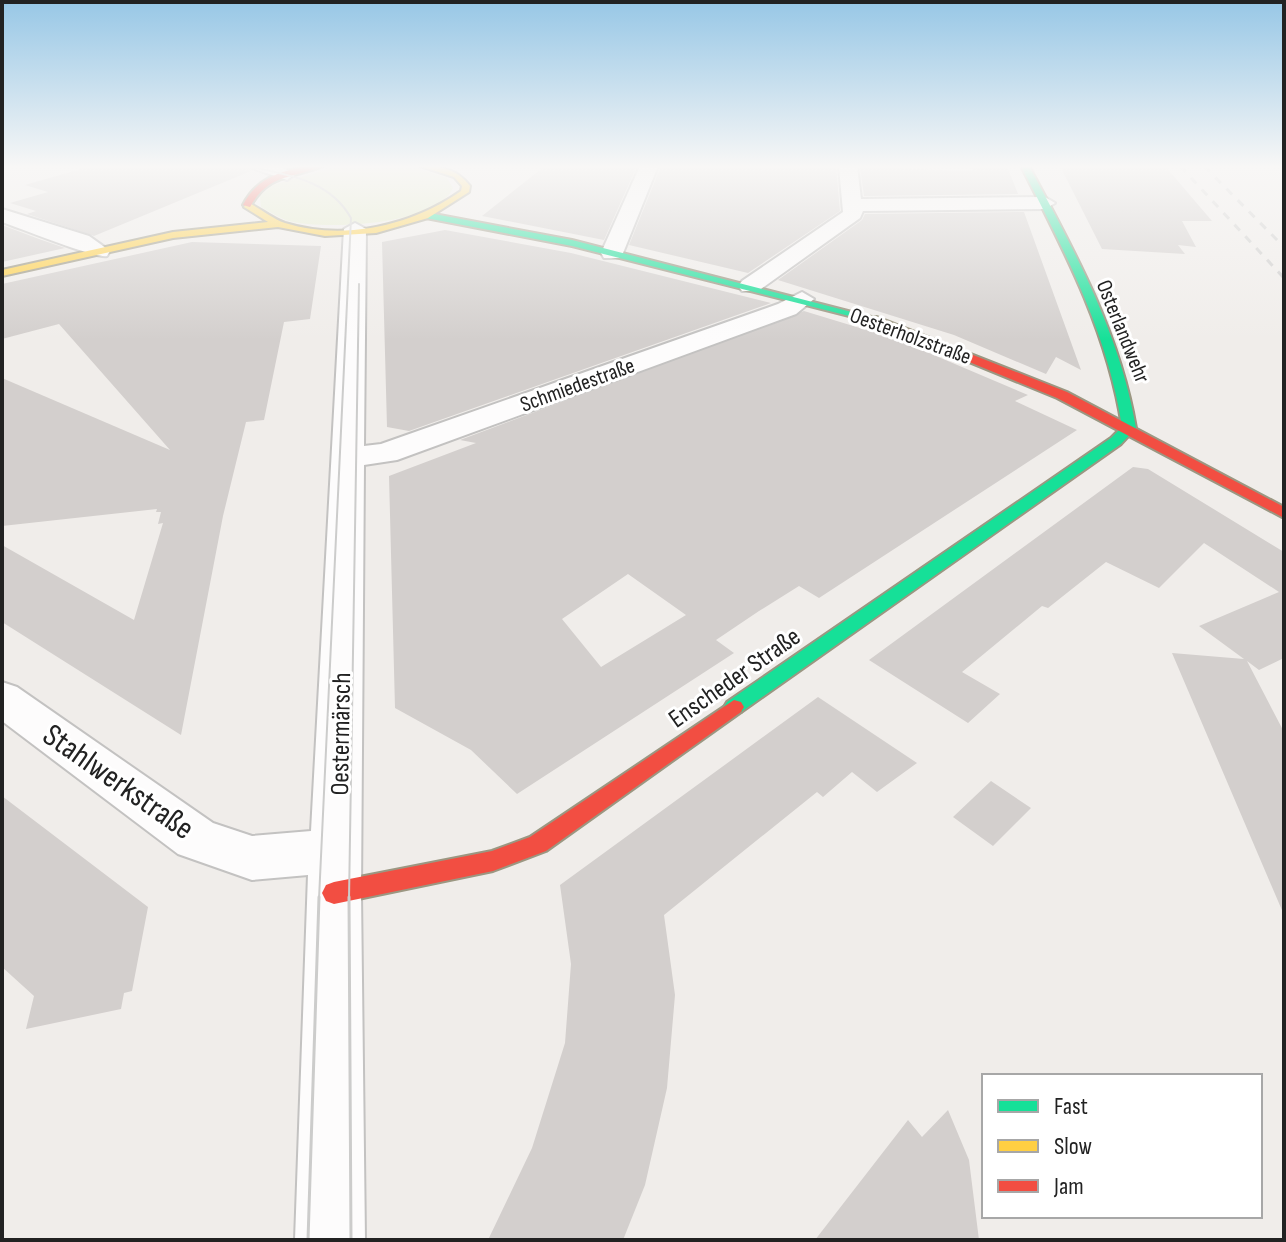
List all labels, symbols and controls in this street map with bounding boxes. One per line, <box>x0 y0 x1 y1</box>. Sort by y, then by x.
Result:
street label: Osterlandwehr <box>1090 276 1155 387</box>
street label: Oesterholzstraße <box>846 302 975 371</box>
street label: Schmiedestraße <box>517 352 638 419</box>
street label: Enscheder Straße <box>663 622 807 735</box>
street label: Oestermärsch <box>325 672 358 796</box>
street label: Stahlwerkstraße <box>35 716 201 849</box>
legend <box>982 1074 1262 1218</box>
text: Fast <box>1054 1092 1088 1121</box>
text: Slow <box>1054 1132 1092 1161</box>
text: Jam <box>1053 1172 1084 1201</box>

